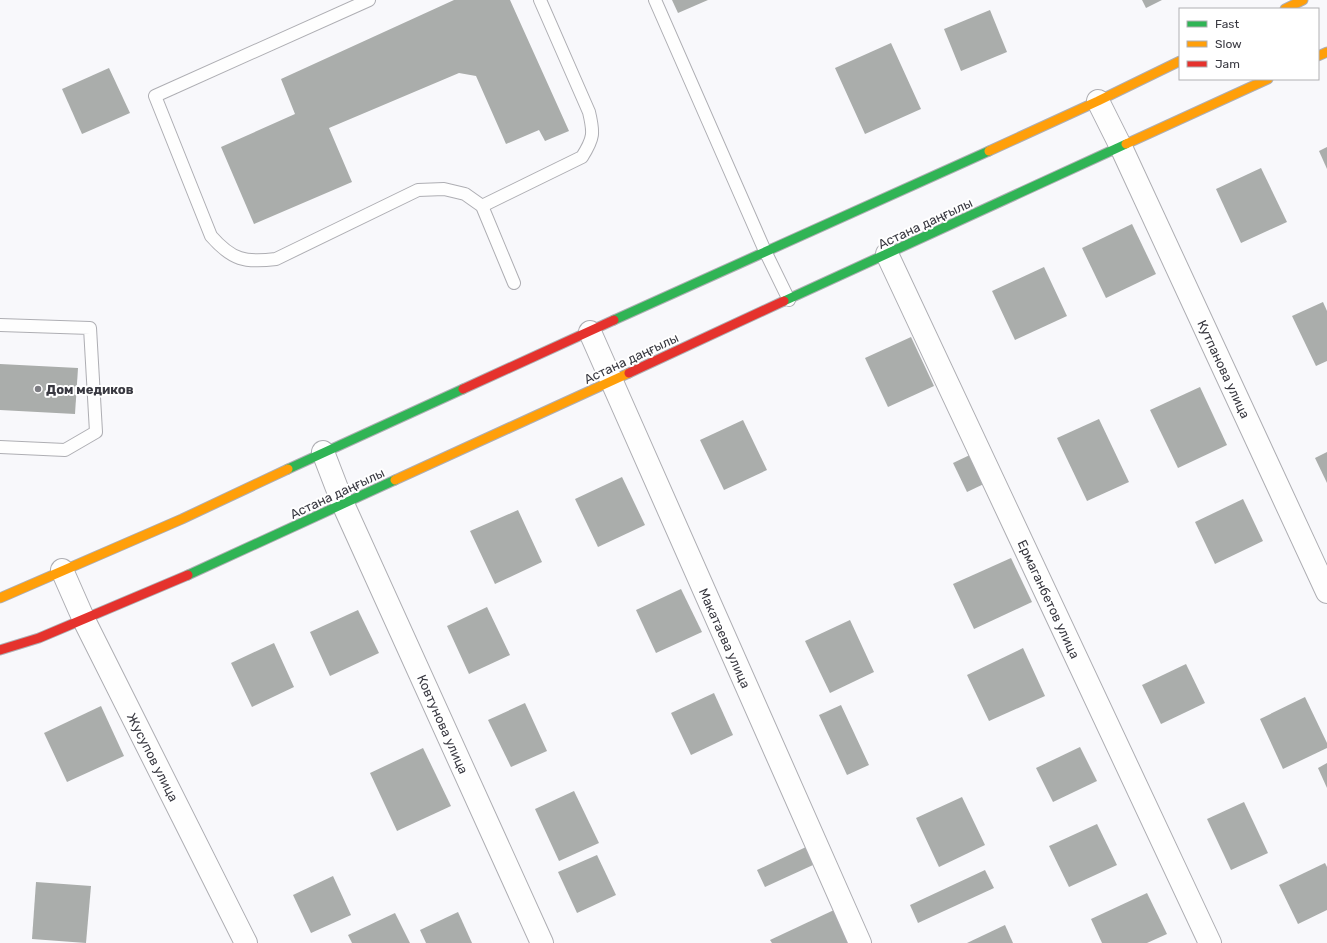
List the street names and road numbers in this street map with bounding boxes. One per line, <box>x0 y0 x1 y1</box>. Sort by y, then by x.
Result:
street label: Астана даңғылы <box>876 195 975 252</box>
street label: Кутпанова улица <box>1194 318 1253 421</box>
street label: Астана даңғылы <box>582 330 681 387</box>
street label: Астана даңғылы <box>288 465 387 522</box>
street label: Ермаганбетов улица <box>1014 538 1083 661</box>
street label: Макатаева улица <box>696 586 753 690</box>
street label: Ковтунова улица <box>414 672 471 776</box>
street label: Жусупов улица <box>124 711 181 804</box>

